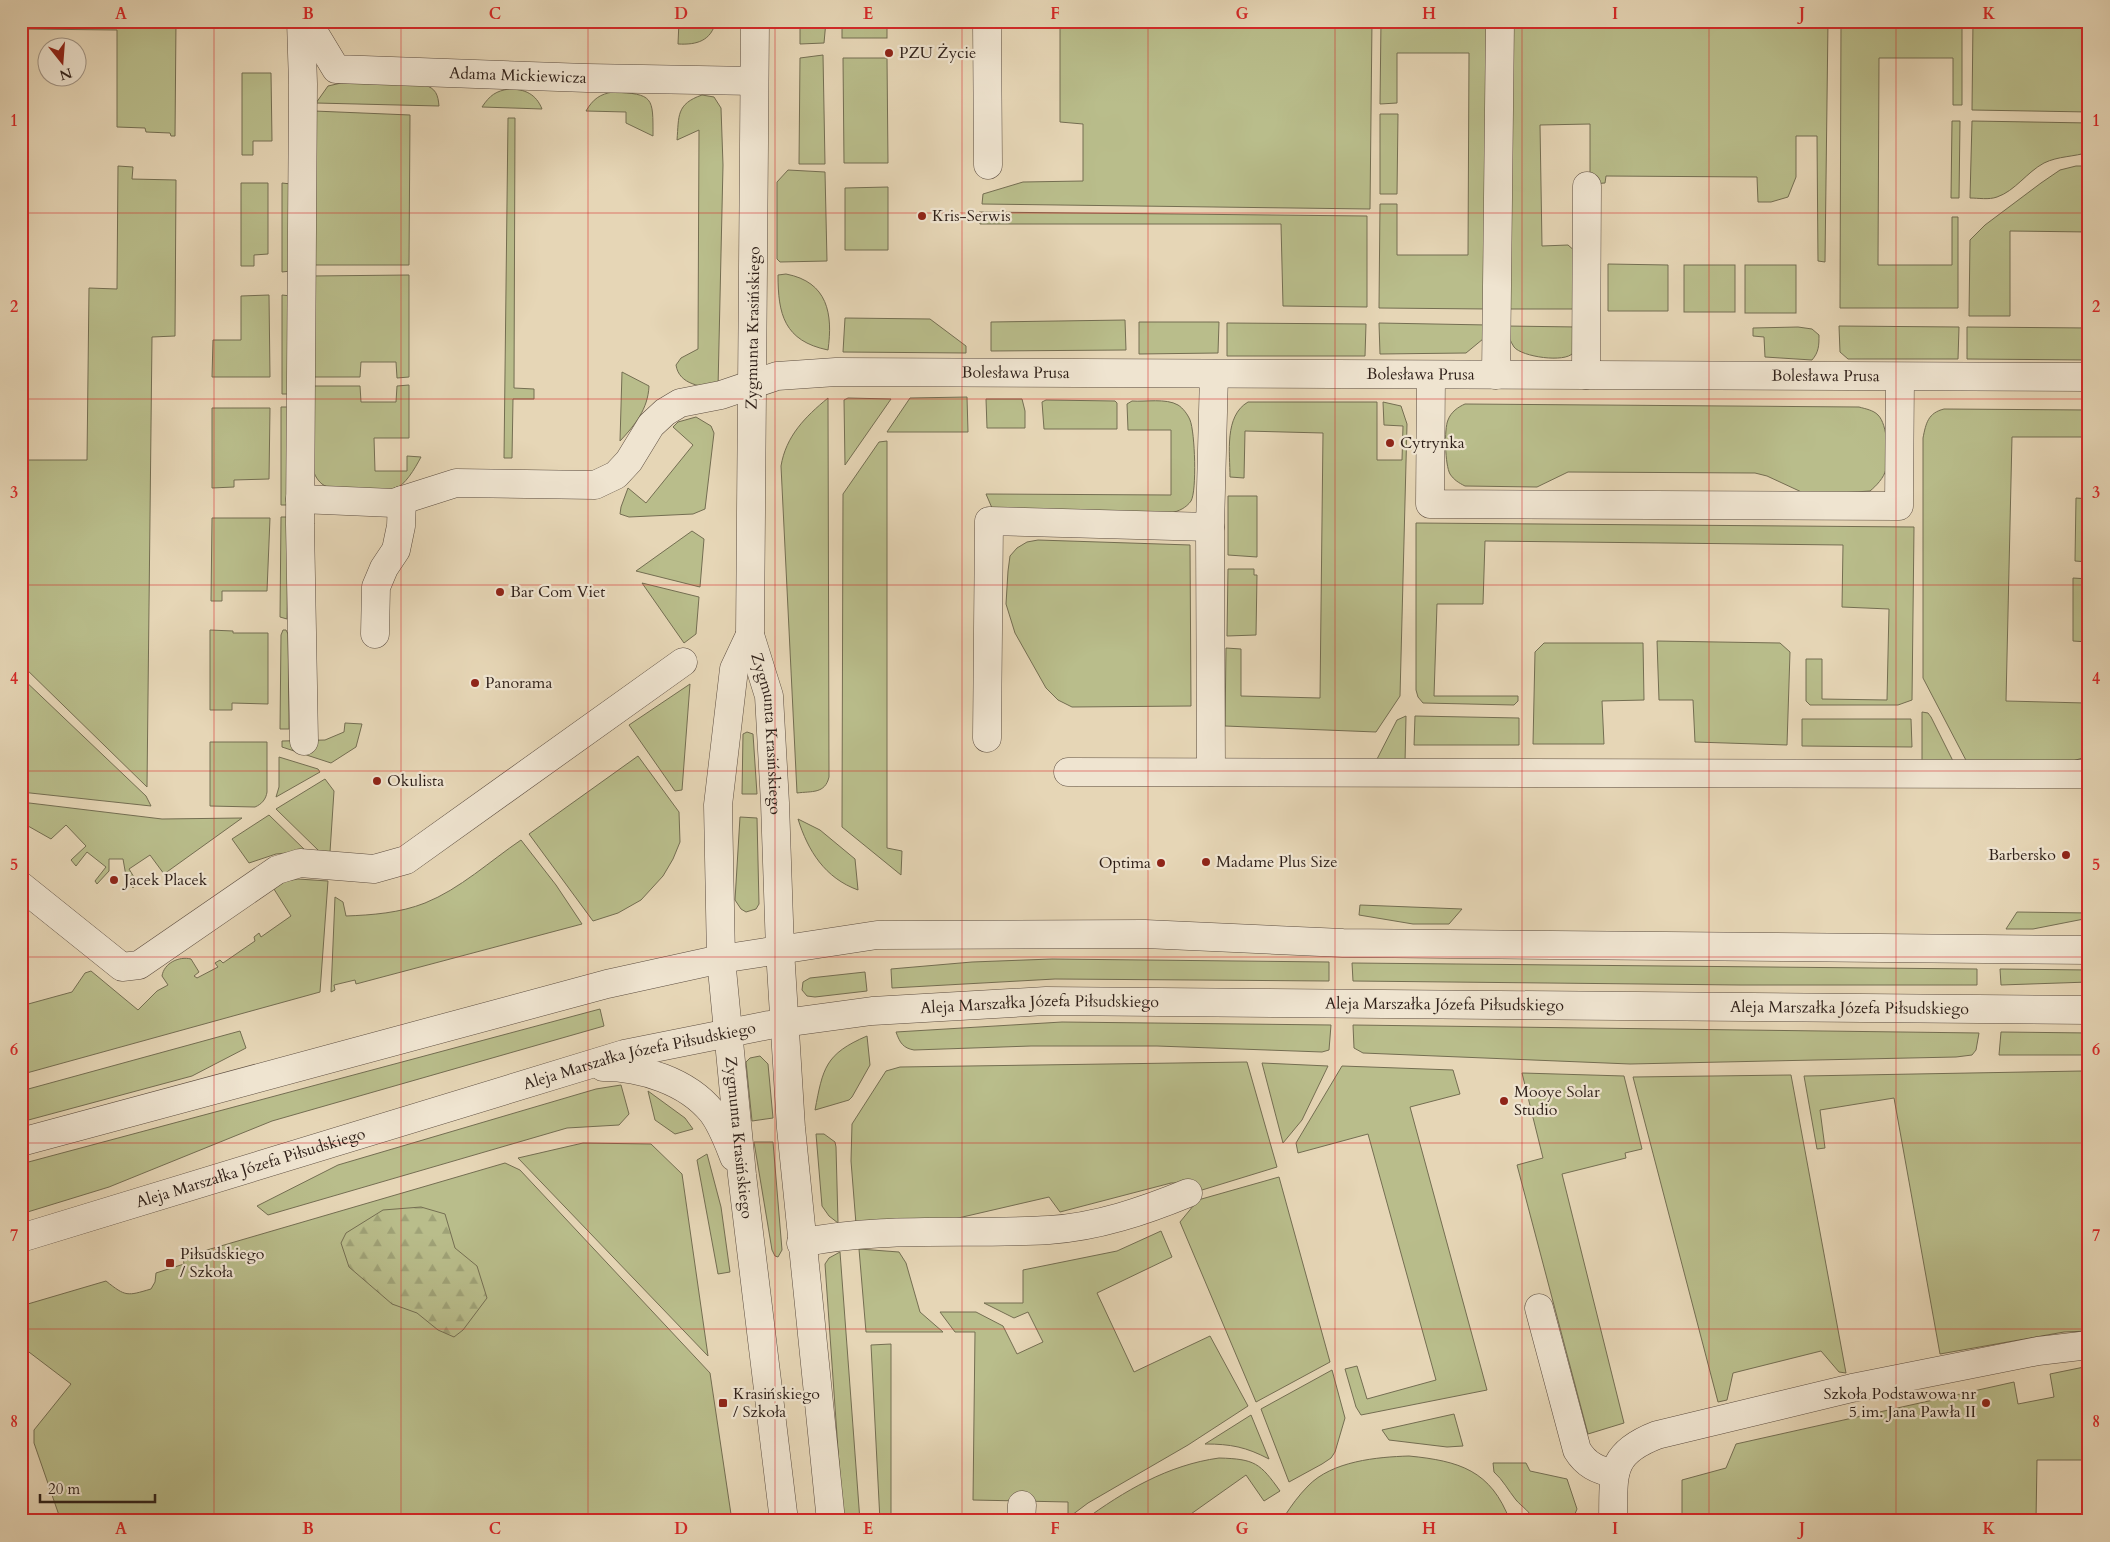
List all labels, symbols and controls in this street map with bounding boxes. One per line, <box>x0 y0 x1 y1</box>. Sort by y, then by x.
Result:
text: A <box>115 3 127 25</box>
text: B <box>302 3 314 25</box>
text: C <box>489 3 501 25</box>
text: D <box>674 3 688 25</box>
text: E <box>863 3 873 25</box>
text: F <box>1050 3 1060 25</box>
text: G <box>1235 3 1249 25</box>
text: H <box>1422 3 1436 25</box>
text: I <box>1612 3 1618 25</box>
text: J <box>1797 3 1805 25</box>
text: K <box>1983 3 1996 25</box>
north arrow <box>38 38 88 88</box>
place label: PZU Życie <box>899 42 976 64</box>
marker: PZU Życie <box>883 47 895 59</box>
street label: Adama Mickiewicza <box>449 62 587 89</box>
text: N <box>57 63 74 85</box>
text: 1 <box>10 110 18 132</box>
text: 1 <box>2092 110 2100 132</box>
place label: Kris-Serwis <box>932 205 1011 227</box>
marker: Kris-Serwis <box>916 210 928 222</box>
street label: Zygmunta Krasińskiego <box>741 246 765 410</box>
text: 2 <box>10 296 18 318</box>
text: 2 <box>2092 296 2100 318</box>
street label: Bolesława Prusa <box>962 362 1070 384</box>
street label: Bolesława Prusa <box>1367 363 1475 386</box>
street label: Bolesława Prusa <box>1772 365 1880 387</box>
place label: Cytrynka <box>1400 432 1465 454</box>
marker: Cytrynka <box>1384 437 1396 449</box>
text: 3 <box>10 482 18 504</box>
text: 3 <box>2092 482 2100 504</box>
place label: Bar Com Viet <box>510 581 605 603</box>
marker: Bar Com Viet <box>494 586 506 598</box>
street label: Zygmunta Krasińskiego <box>745 650 786 815</box>
text: 4 <box>10 668 18 690</box>
text: 4 <box>2092 668 2100 690</box>
place label: Panorama <box>485 672 552 694</box>
marker: Panorama <box>469 677 481 689</box>
place label: Okulista <box>387 770 444 792</box>
marker: Okulista <box>371 775 383 787</box>
place label: Barbersko <box>1988 844 2056 866</box>
marker: Barbersko <box>2060 849 2072 861</box>
place label: Madame Plus Size <box>1216 851 1337 873</box>
place label: Optima <box>1099 852 1151 874</box>
text: 5 <box>10 854 18 876</box>
text: 5 <box>2092 854 2100 876</box>
marker: Madame Plus Size <box>1200 856 1212 868</box>
marker: Optima <box>1155 857 1167 869</box>
place label: Jacek Placek <box>122 869 208 891</box>
marker: Jacek Placek <box>108 874 120 886</box>
street label: Aleja Marszałka Józefa Piłsudskiego <box>920 990 1159 1019</box>
street label: Aleja Marszałka Józefa Piłsudskiego <box>1325 992 1564 1016</box>
street label: Aleja Marszałka Józefa Piłsudskiego <box>1730 996 1969 1020</box>
street label: Aleja Marszałka Józefa Piłsudskiego <box>520 1017 758 1095</box>
text: 6 <box>10 1039 18 1061</box>
text: 6 <box>2092 1039 2100 1061</box>
street label: Zygmunta Krasińskiego <box>720 1055 758 1221</box>
place label: Mooye Solar Studio <box>1514 1081 1600 1121</box>
marker: Mooye Solar Studio <box>1498 1095 1510 1107</box>
street label: Aleja Marszałka Józefa Piłsudskiego <box>133 1122 368 1213</box>
text: 7 <box>10 1225 18 1247</box>
text: 7 <box>2092 1225 2100 1247</box>
place label: Piłsudskiego / Szkoła <box>180 1243 265 1283</box>
marker: Piłsudskiego / Szkoła <box>164 1257 176 1269</box>
place label: Krasińskiego / Szkoła <box>733 1383 820 1423</box>
place label: Szkoła Podstawowa nr 5 im. Jana Pawła II <box>1824 1383 1976 1423</box>
marker: Krasińskiego / Szkoła <box>717 1397 729 1409</box>
marker: Szkoła Podstawowa nr 5 im. Jana Pawła II <box>1980 1397 1992 1409</box>
text: 8 <box>10 1411 18 1433</box>
text: 8 <box>2092 1411 2100 1433</box>
scale bar <box>40 1472 155 1504</box>
text: 20 m <box>48 1479 80 1499</box>
text: A <box>115 1518 127 1540</box>
text: B <box>302 1518 314 1540</box>
text: C <box>489 1518 501 1540</box>
text: D <box>674 1518 688 1540</box>
text: E <box>863 1518 873 1540</box>
text: F <box>1050 1518 1060 1540</box>
text: G <box>1235 1518 1249 1540</box>
text: H <box>1422 1518 1436 1540</box>
text: I <box>1612 1518 1618 1540</box>
text: J <box>1797 1518 1805 1540</box>
text: K <box>1983 1518 1996 1540</box>

